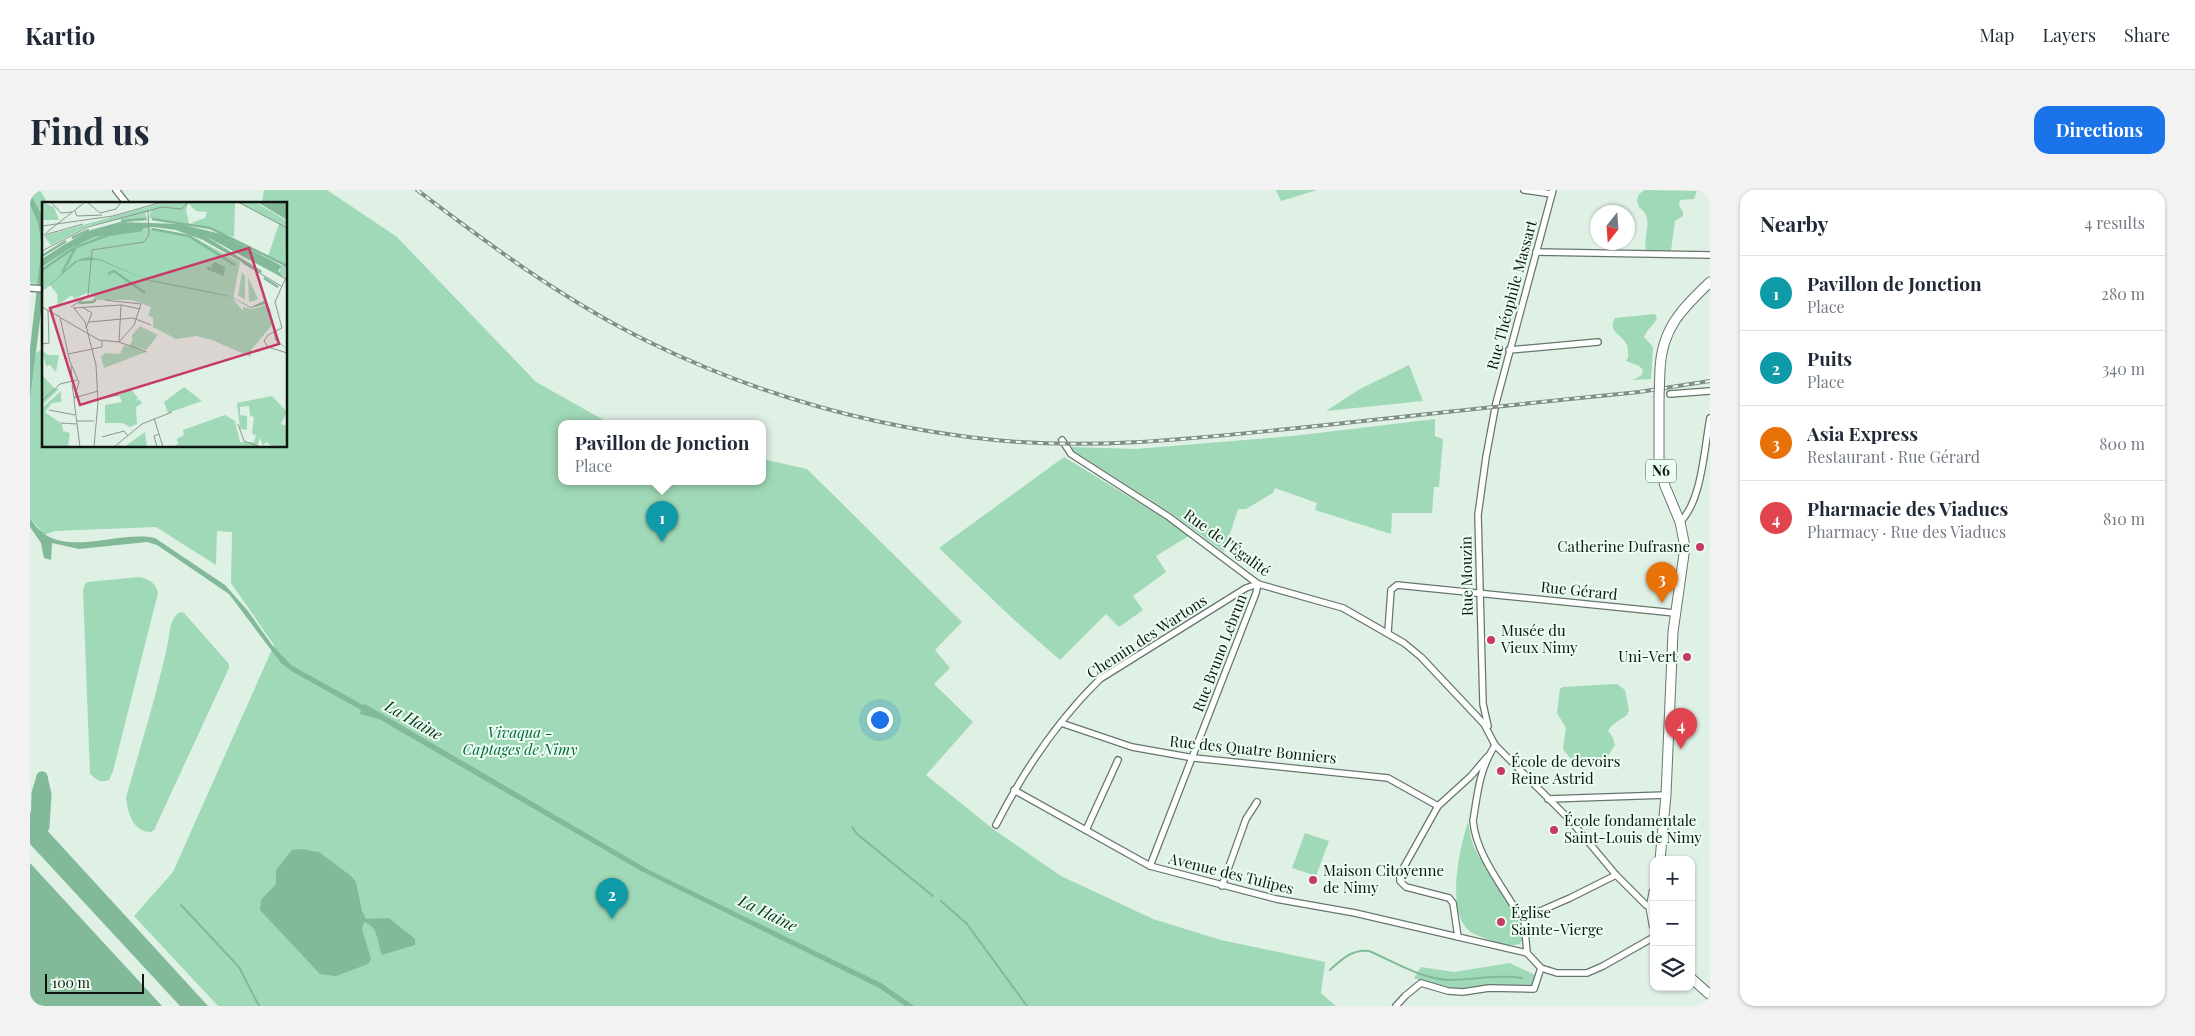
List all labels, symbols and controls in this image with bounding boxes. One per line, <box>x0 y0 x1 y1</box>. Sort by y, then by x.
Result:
text: Kartio <box>25 19 95 51</box>
text: Map <box>1979 23 2014 47</box>
text: Layers <box>2042 23 2096 47</box>
text: Share <box>2124 23 2170 47</box>
button: Directions <box>2034 106 2165 154</box>
text: Find us <box>30 107 150 154</box>
inset map <box>42 202 288 448</box>
north arrow <box>1590 205 1635 250</box>
text: Nearby <box>1760 209 1829 237</box>
text: 4 results <box>2084 212 2145 233</box>
street label: Rue Théophile Massart <box>1481 217 1541 372</box>
text: Pavillon de Jonction <box>1807 270 1982 296</box>
text: 1 <box>1773 283 1779 304</box>
text: 280 m <box>2101 283 2145 304</box>
text: Place <box>1807 296 1845 317</box>
text: Puits <box>1807 345 1852 371</box>
text: 2 <box>1772 358 1780 379</box>
text: 340 m <box>2102 358 2145 379</box>
text: Place <box>1807 371 1845 392</box>
popup <box>558 420 766 485</box>
text: Asia Express <box>1807 420 1918 446</box>
text: Pavillon de Jonction <box>575 429 749 455</box>
text: 3 <box>1772 433 1780 454</box>
text: 800 m <box>2099 433 2145 454</box>
text: Restaurant · Rue Gérard <box>1807 446 1980 467</box>
text: Place <box>575 455 612 476</box>
road number: N6 <box>1646 460 1676 482</box>
text: Pharmacie des Viaducs <box>1807 495 2008 521</box>
pin: 1 <box>646 501 678 542</box>
street label: Rue de l'Égalité <box>1180 504 1275 580</box>
text: 4 <box>1772 508 1780 529</box>
text: 810 m <box>2103 508 2145 529</box>
text: Pharmacy · Rue des Viaducs <box>1807 521 2006 542</box>
street label: Rue Mouzin <box>1455 536 1477 616</box>
place label: Catherine Dufrasne <box>1557 536 1690 556</box>
marker: Catherine Dufrasne <box>1694 541 1706 553</box>
pin: 3 <box>1646 562 1678 603</box>
street label: Rue Gérard <box>1540 576 1619 604</box>
street label: Chemin des Wartons <box>1082 590 1210 683</box>
street label: Rue Bruno Lebrun <box>1187 591 1251 714</box>
place label: Musée du Vieux Nimy <box>1500 620 1578 657</box>
marker: Musée du Vieux Nimy <box>1485 634 1497 646</box>
place label: Uni-Vert <box>1618 646 1678 666</box>
marker: Uni-Vert <box>1681 651 1693 663</box>
water label: La Haine <box>381 694 447 744</box>
your location <box>867 707 893 733</box>
pin: 4 <box>1665 708 1697 749</box>
park label: Vivaqua - Captages de Nimy <box>463 722 577 759</box>
street label: Rue des Quatre Bonniers <box>1169 730 1338 768</box>
place label: École de devoirs Reine Astrid <box>1511 751 1620 788</box>
marker: École de devoirs Reine Astrid <box>1495 765 1507 777</box>
place label: École fondamentale Saint-Louis de Nimy <box>1564 810 1702 847</box>
marker: École fondamentale Saint-Louis de Nimy <box>1548 824 1560 836</box>
street label: Avenue des Tulipes <box>1166 848 1296 898</box>
map controls <box>1650 856 1695 991</box>
button: + <box>1650 856 1695 901</box>
place label: Maison Citoyenne de Nimy <box>1323 860 1444 897</box>
marker: Maison Citoyenne de Nimy <box>1307 874 1319 886</box>
pin: 2 <box>596 878 628 919</box>
water label: La Haine <box>734 889 801 936</box>
button: − <box>1650 901 1695 946</box>
place label: Église Sainte-Vierge <box>1511 902 1603 939</box>
marker: Église Sainte-Vierge <box>1495 916 1507 928</box>
button: layers <box>1650 946 1695 991</box>
scale bar <box>45 971 144 994</box>
text: 100 m <box>52 973 90 992</box>

